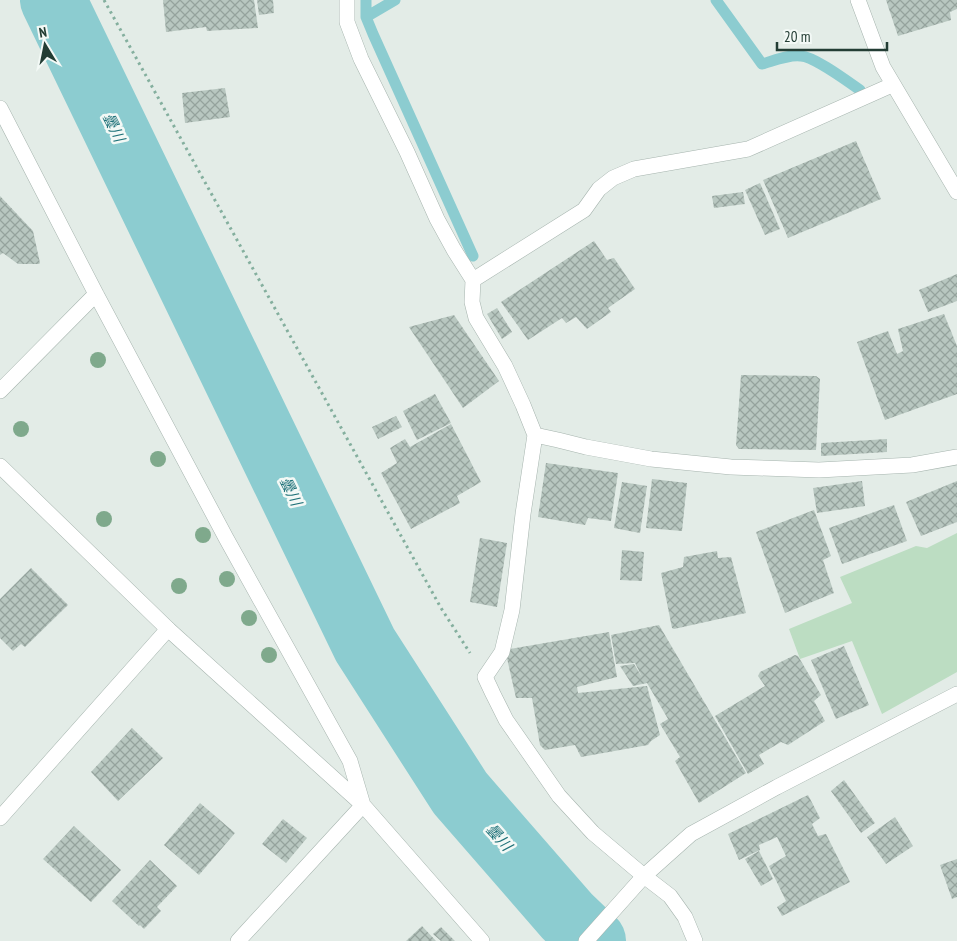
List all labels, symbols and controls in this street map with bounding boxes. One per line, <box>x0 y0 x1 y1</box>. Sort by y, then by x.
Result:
north arrow <box>20 20 70 70</box>
scale bar <box>777 20 887 52</box>
text: N <box>37 23 48 42</box>
text: 20 m <box>784 27 810 46</box>
water label: 曇川 <box>99 109 130 146</box>
water label: 曇川 <box>276 473 307 510</box>
water label: 曇川 <box>482 819 517 856</box>

